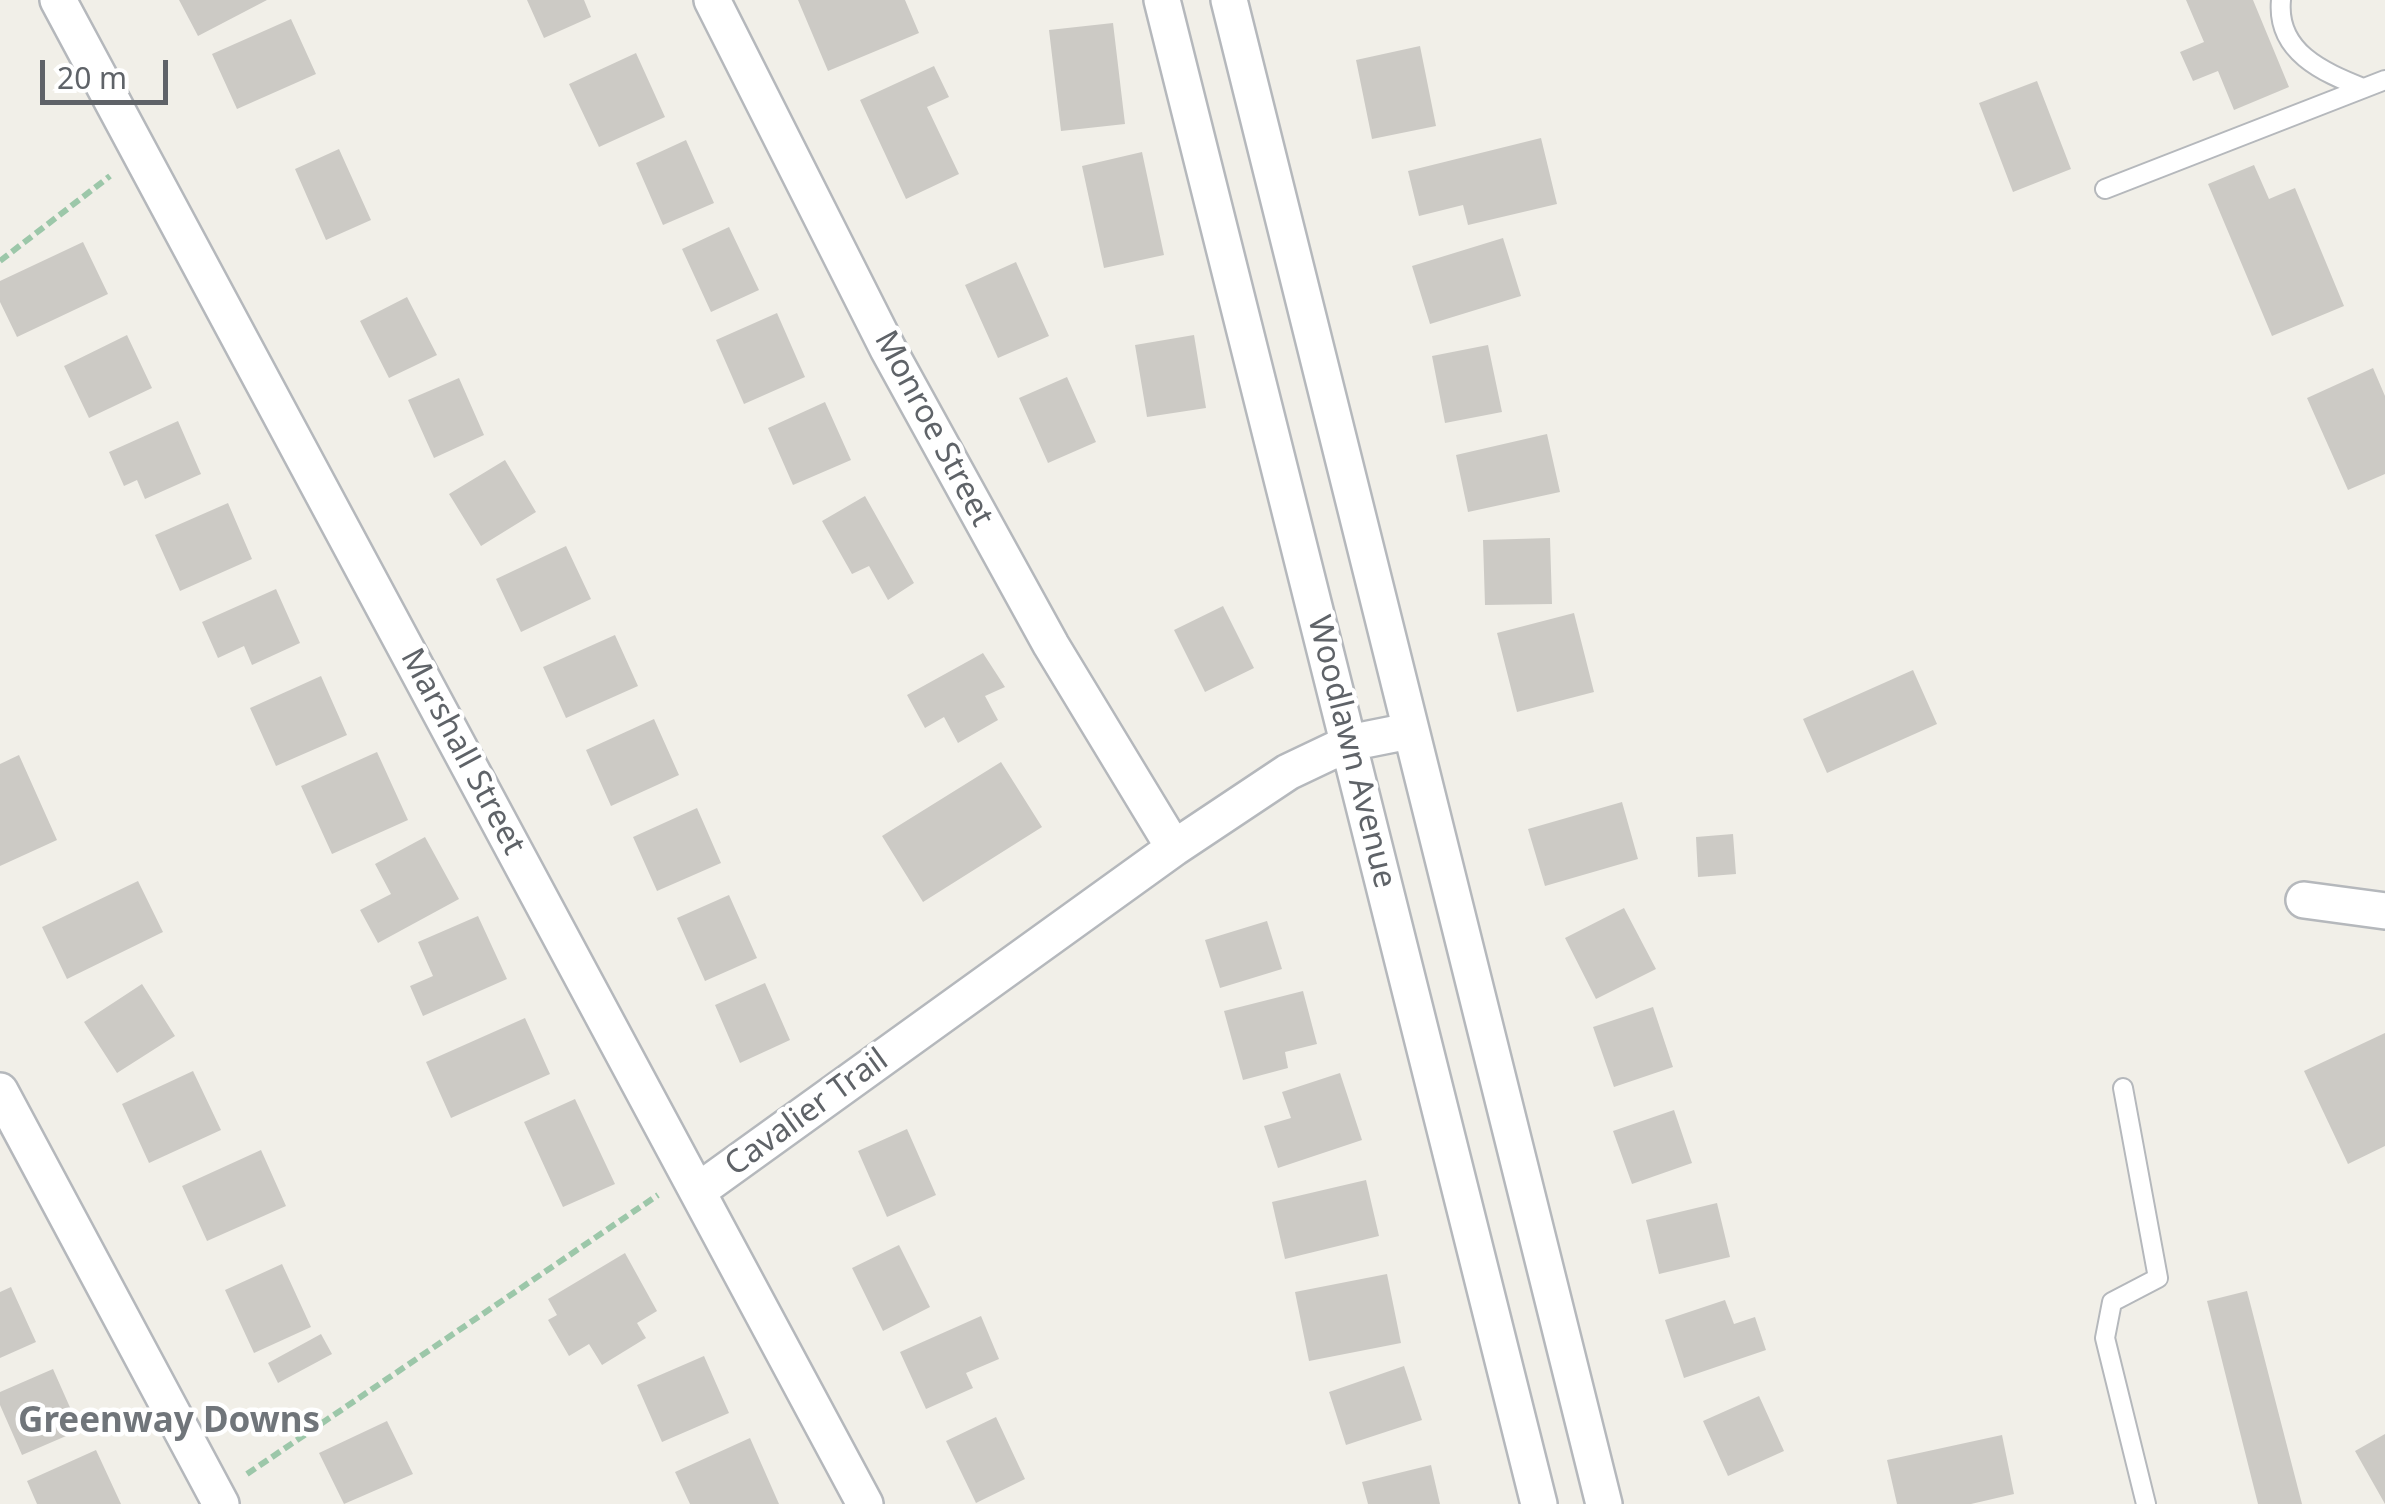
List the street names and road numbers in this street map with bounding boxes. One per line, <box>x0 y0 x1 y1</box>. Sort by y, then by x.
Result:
street label: Monroe Street <box>865 325 1001 533</box>
street label: Woodlawn Avenue <box>1299 612 1403 892</box>
street label: Marshall Street <box>392 643 532 861</box>
street label: Cavalier Trail <box>718 1041 896 1185</box>

